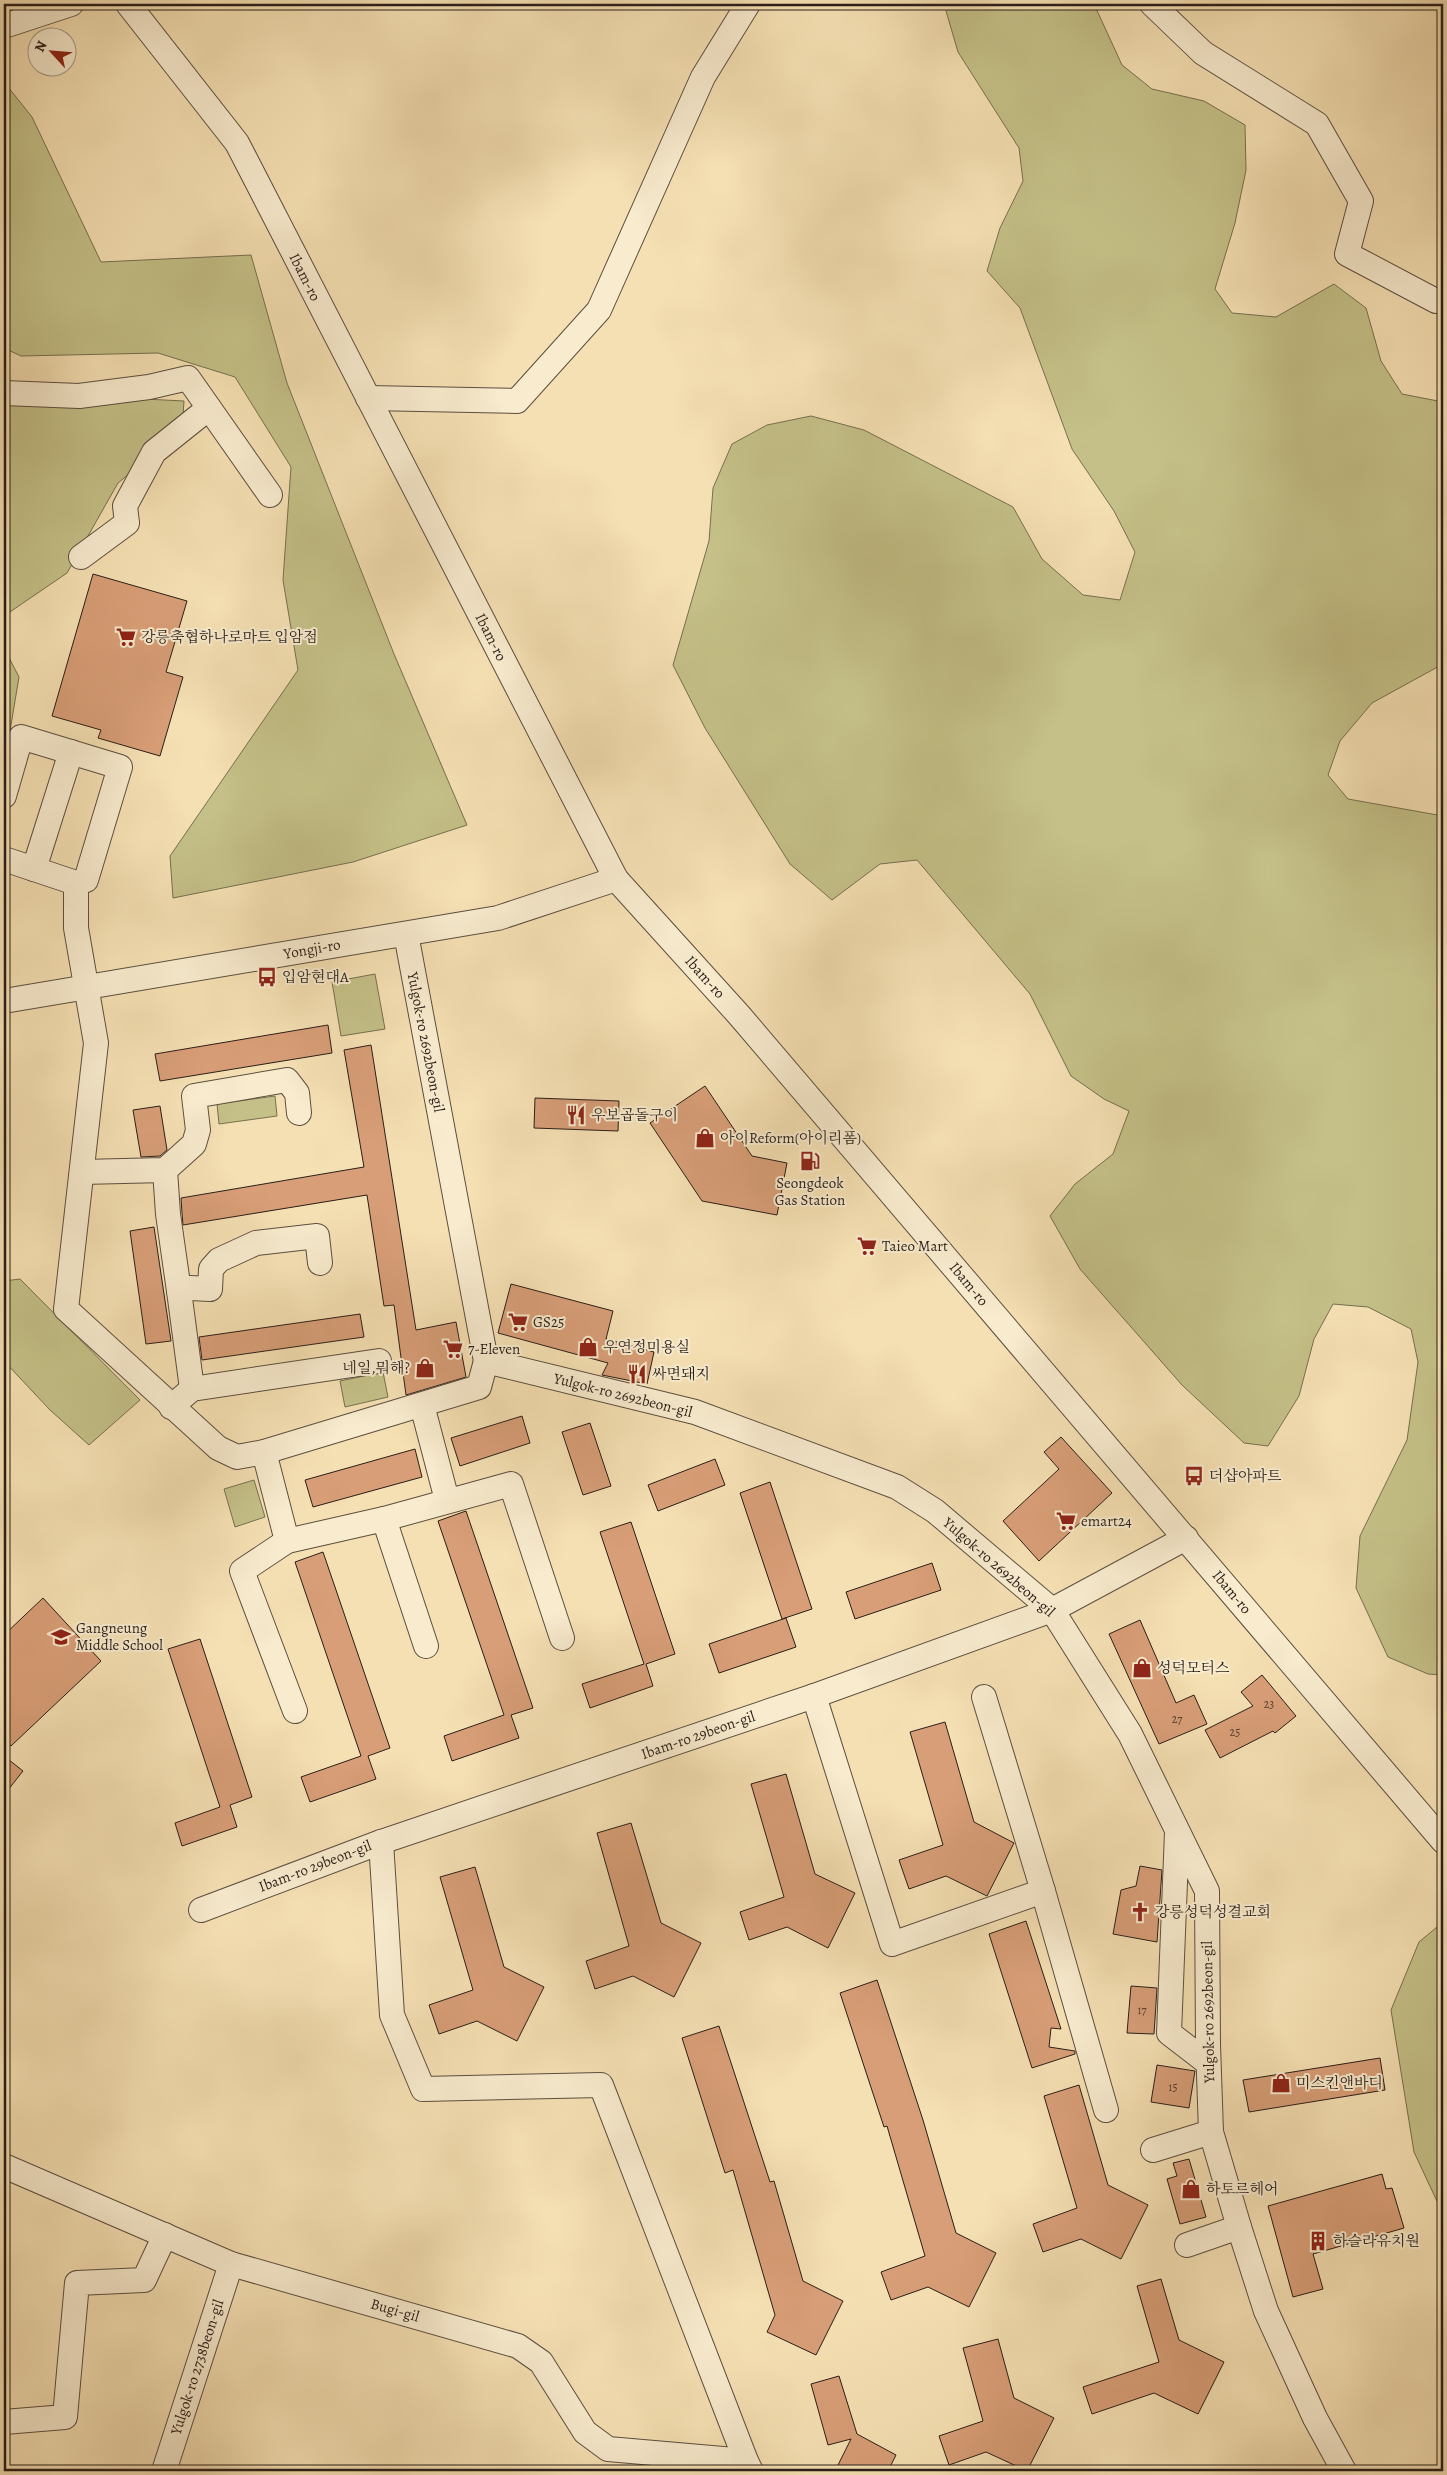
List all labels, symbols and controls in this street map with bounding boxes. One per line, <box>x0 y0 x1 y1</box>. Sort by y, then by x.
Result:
north arrow <box>28 28 78 78</box>
text: N <box>30 38 52 55</box>
street label: Ibam-ro <box>284 250 326 304</box>
street label: Ibam-ro <box>470 610 512 664</box>
supermarket icon: 강릉축협하나로마트 입암점 <box>115 626 137 648</box>
place label: 강릉축협하나로마트 입암점 <box>141 627 318 647</box>
street label: Yongji-ro <box>281 934 342 964</box>
street label: Ibam-ro <box>680 951 730 1003</box>
bus stop icon: 입암현대A <box>256 966 278 988</box>
place label: 입암현대A <box>282 967 349 987</box>
street label: Yulgok-ro 2692beon-gil <box>402 969 449 1114</box>
restaurant icon: 우보곱돌구이 <box>565 1104 587 1126</box>
place label: 우보곱돌구이 <box>591 1105 678 1125</box>
shop icon: 아이Reform(아이리폼) <box>694 1127 716 1149</box>
place label: 아이Reform(아이리폼) <box>720 1128 861 1148</box>
fuel station icon: Seongdeok Gas Station <box>799 1150 821 1172</box>
place label: Seongdeok Gas Station <box>775 1173 845 1210</box>
supermarket icon: Taieo Mart <box>856 1235 878 1257</box>
place label: Taieo Mart <box>882 1236 948 1256</box>
street label: Ibam-ro <box>945 1258 993 1310</box>
supermarket icon: GS25 <box>507 1311 529 1333</box>
place label: GS25 <box>533 1312 565 1332</box>
shop icon: 우연정미용실 <box>577 1336 599 1358</box>
place label: 우연정미용실 <box>603 1337 690 1357</box>
supermarket icon: 7-Eleven <box>442 1338 464 1360</box>
place label: 7-Eleven <box>468 1339 520 1359</box>
shop icon: 네일,뭐해? <box>414 1357 436 1379</box>
place label: 네일,뭐해? <box>342 1358 410 1378</box>
restaurant icon: 싸면돼지 <box>626 1363 648 1385</box>
place label: 싸면돼지 <box>652 1364 710 1384</box>
street label: Yulgok-ro 2692beon-gil <box>551 1368 695 1422</box>
bus stop icon: 더샵아파트 <box>1183 1465 1205 1487</box>
place label: 더샵아파트 <box>1209 1466 1282 1486</box>
supermarket icon: emart24 <box>1055 1510 1077 1532</box>
place label: emart24 <box>1081 1511 1132 1531</box>
street label: Yulgok-ro 2692beon-gil <box>938 1512 1059 1621</box>
street label: Ibam-ro <box>1208 1566 1256 1618</box>
place label: Gangneung Middle School <box>76 1618 163 1655</box>
school or university icon: Gangneung Middle School <box>50 1626 72 1648</box>
shop icon: 성덕모터스 <box>1131 1657 1153 1679</box>
place label: 성덕모터스 <box>1157 1658 1230 1678</box>
house number: 23 <box>1264 1696 1274 1712</box>
street label: Ibam-ro 29beon-gil <box>638 1706 758 1764</box>
house number: 27 <box>1172 1711 1183 1727</box>
house number: 25 <box>1230 1724 1240 1740</box>
street label: Ibam-ro 29beon-gil <box>256 1835 375 1897</box>
church icon: 강릉성덕성결교회 <box>1129 1901 1151 1923</box>
place label: 강릉성덕성결교회 <box>1155 1902 1271 1922</box>
street label: Yulgok-ro 2692beon-gil <box>1197 1940 1219 2084</box>
house number: 17 <box>1137 2002 1148 2018</box>
shop icon: 미스킨앤바디 <box>1270 2072 1292 2094</box>
place label: 미스킨앤바디 <box>1296 2073 1383 2093</box>
house number: 15 <box>1168 2079 1178 2095</box>
shop icon: 하토르헤어 <box>1180 2178 1202 2200</box>
place label: 하토르헤어 <box>1206 2179 1278 2199</box>
building icon: 하슬라유치원 <box>1307 2230 1329 2252</box>
place label: 하슬라유치원 <box>1333 2231 1420 2251</box>
street label: Bugi-gil <box>368 2294 422 2327</box>
street label: Yulgok-ro 2738beon-gil <box>165 2296 228 2438</box>

